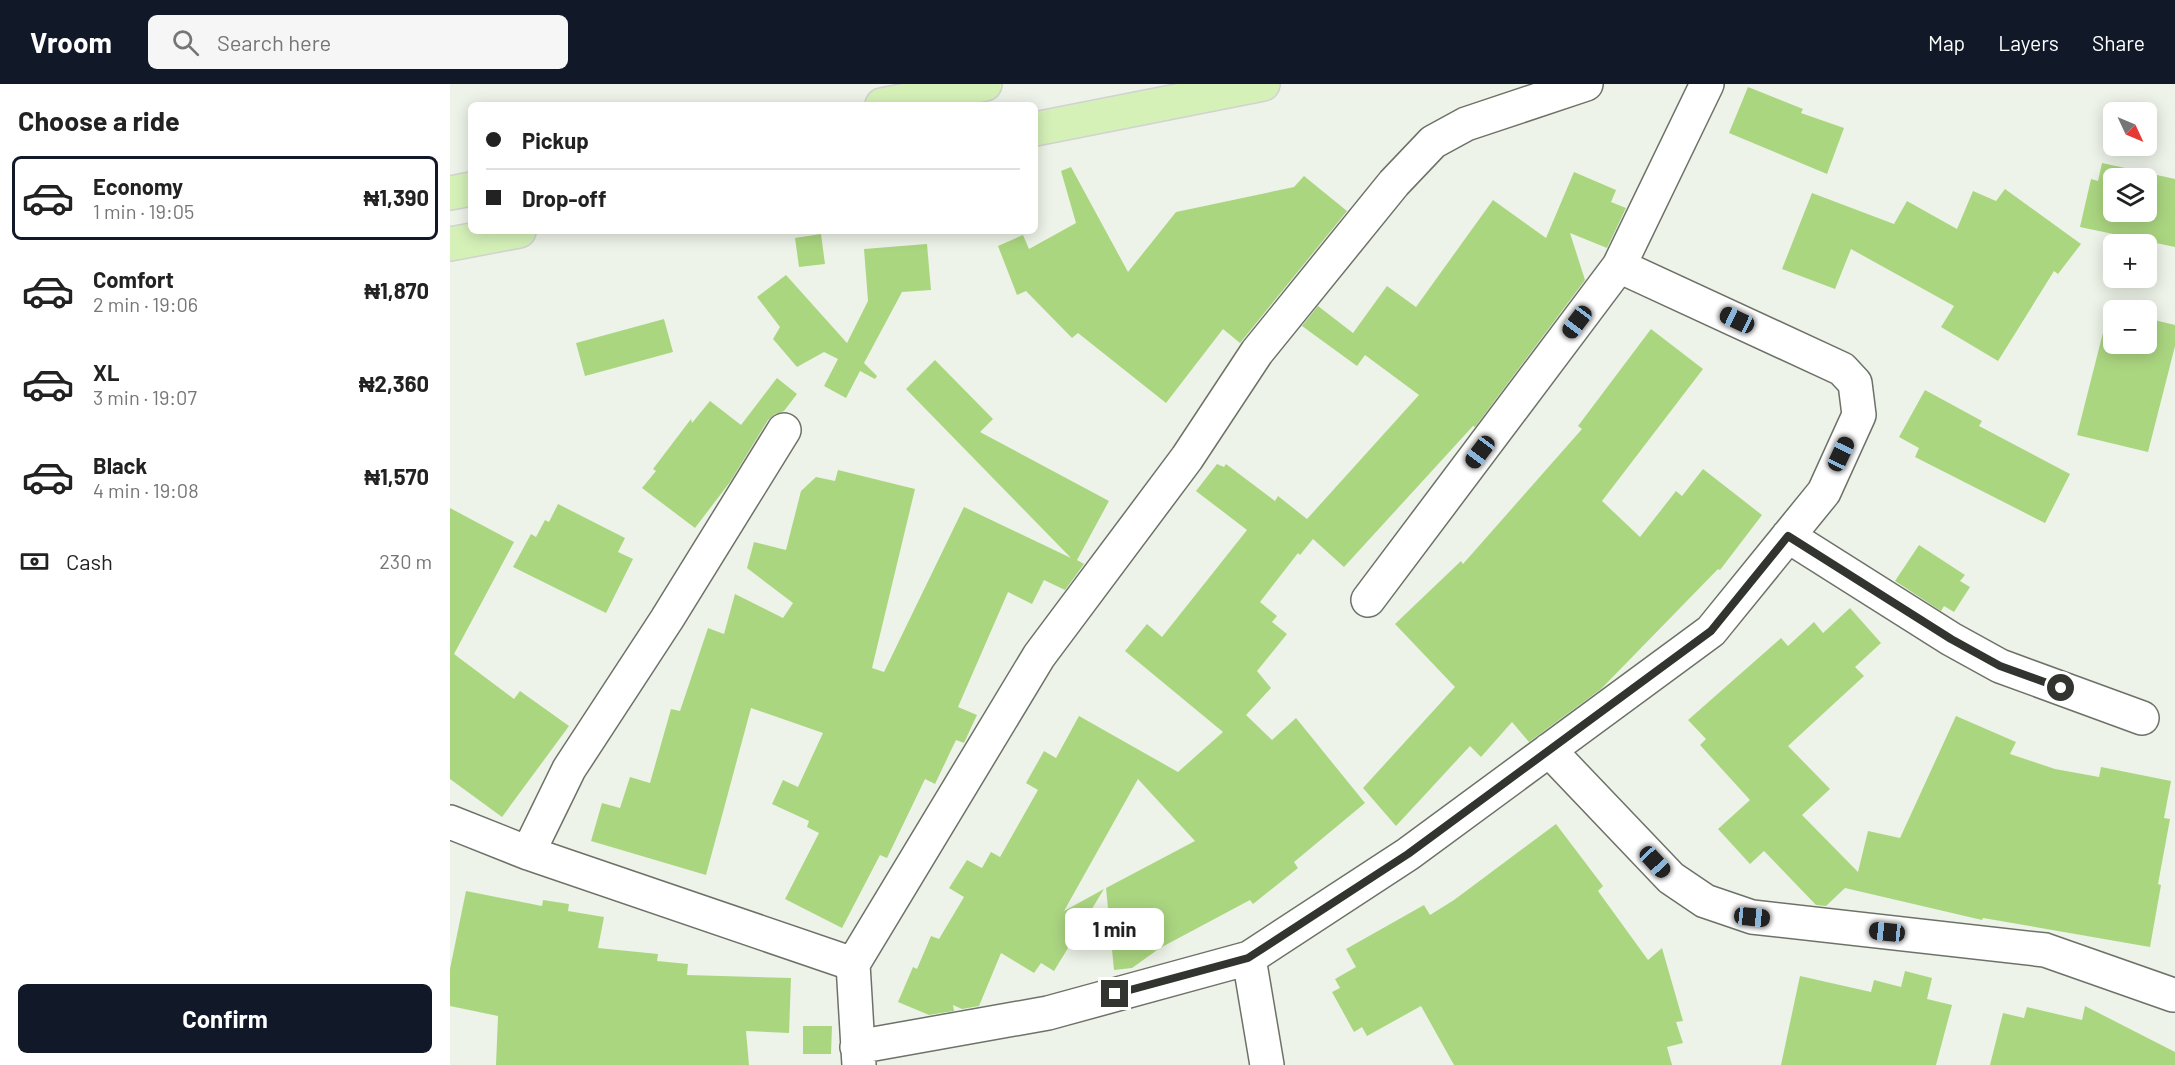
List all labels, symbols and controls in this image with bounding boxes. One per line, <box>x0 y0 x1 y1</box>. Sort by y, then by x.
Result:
search box <box>148 15 568 69</box>
text: Vroom <box>30 25 112 59</box>
icon: search <box>169 26 202 59</box>
text: Search here <box>217 29 331 55</box>
text: Map <box>1928 30 1965 55</box>
text: Layers <box>1998 30 2059 55</box>
text: Share <box>2092 30 2145 55</box>
north arrow <box>2103 102 2157 156</box>
map controls <box>2103 102 2157 354</box>
text: Choose a ride <box>18 104 180 136</box>
text: Pickup <box>522 127 589 153</box>
button: layers <box>2103 168 2157 222</box>
icon: car <box>21 171 75 225</box>
text: Economy <box>93 173 183 199</box>
text: ₦1,390 <box>363 184 429 210</box>
text: Drop-off <box>522 185 606 211</box>
text: 1 min · 19:05 <box>93 199 194 223</box>
button: + <box>2103 234 2157 288</box>
icon: car <box>21 264 75 318</box>
text: Comfort <box>93 266 174 292</box>
text: ₦1,870 <box>364 277 429 303</box>
text: 2 min · 19:06 <box>93 292 198 316</box>
button: − <box>2103 300 2157 354</box>
car <box>1559 302 1595 342</box>
car <box>1717 304 1757 336</box>
icon: car <box>21 357 75 411</box>
text: XL <box>93 359 119 385</box>
text: ₦2,360 <box>359 370 429 396</box>
text: 3 min · 19:07 <box>93 385 197 409</box>
car <box>1462 432 1498 472</box>
car <box>1825 434 1857 474</box>
icon: car <box>21 450 75 504</box>
text: Black <box>93 452 147 478</box>
text: ₦1,570 <box>364 463 429 489</box>
text: 4 min · 19:08 <box>93 478 199 502</box>
icon: cash <box>18 545 51 578</box>
text: Cash <box>66 548 113 574</box>
text: 230 m <box>379 549 432 573</box>
route start <box>2047 674 2074 701</box>
car <box>1636 843 1674 881</box>
car <box>1733 906 1771 928</box>
callout: 1 min <box>1066 907 1164 949</box>
text: 1 min <box>1093 917 1136 941</box>
car <box>1868 921 1906 943</box>
route end <box>1101 980 1128 1007</box>
button: Confirm <box>18 984 432 1053</box>

